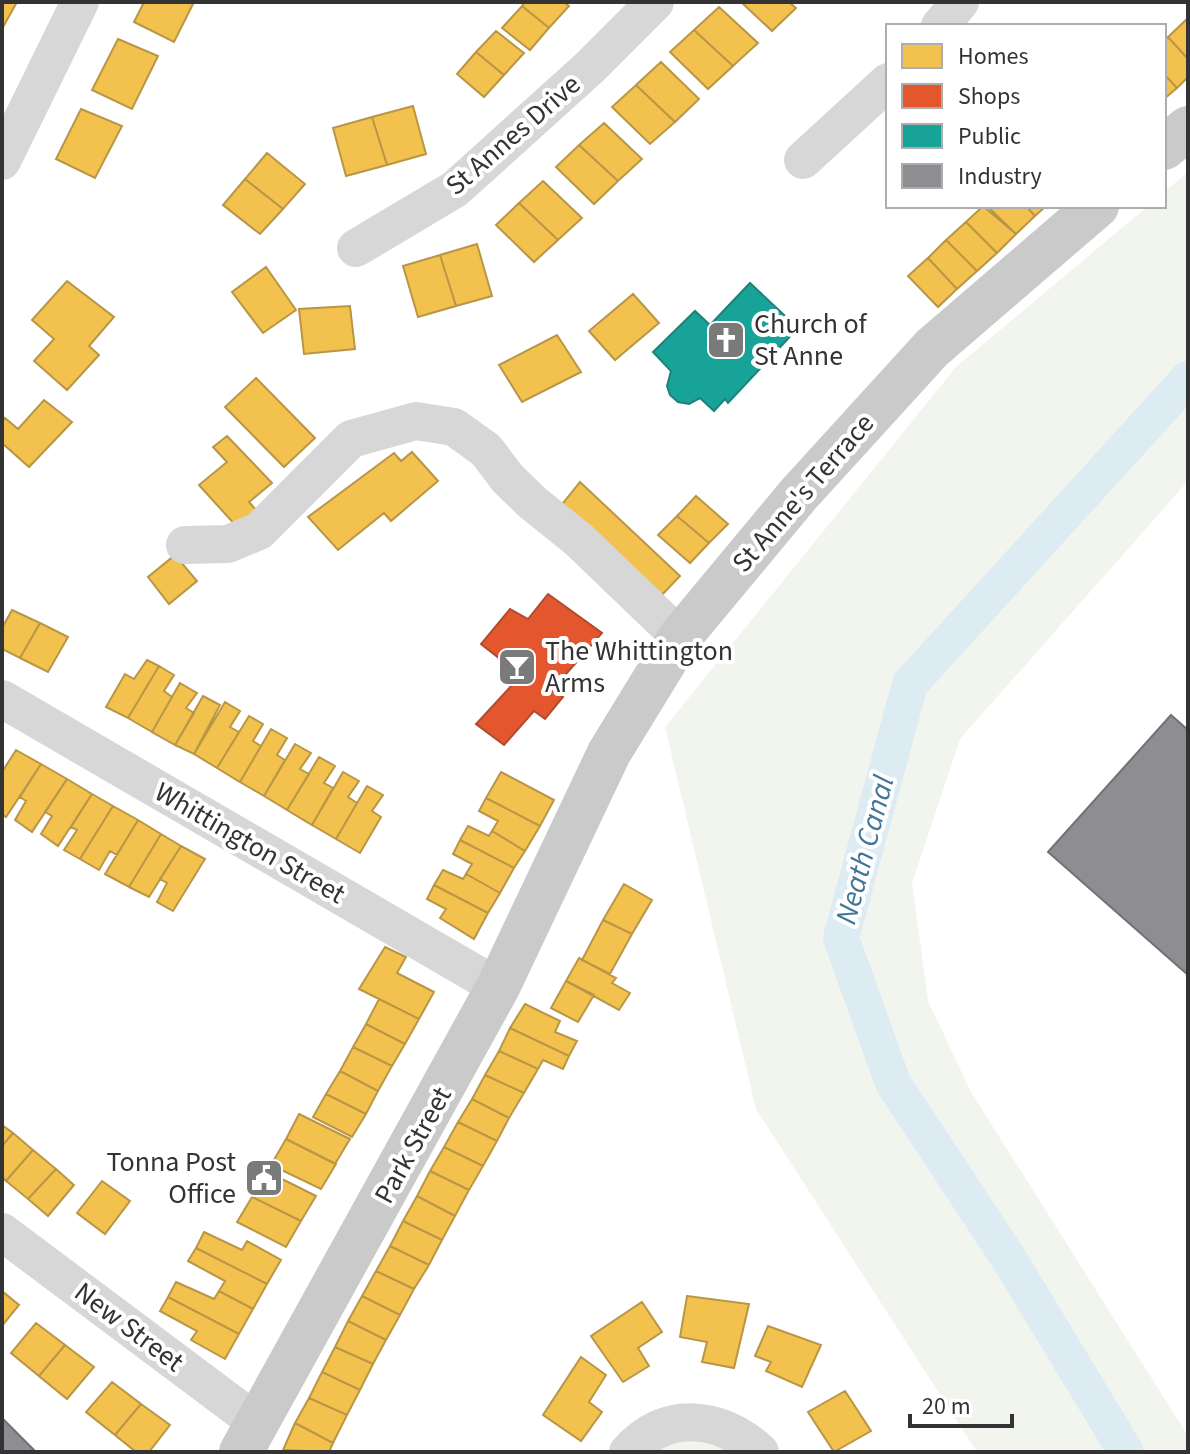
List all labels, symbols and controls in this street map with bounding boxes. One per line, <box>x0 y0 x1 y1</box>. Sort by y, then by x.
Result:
legend <box>886 24 1166 208</box>
text: Homes <box>958 39 1029 74</box>
street label: St Annes Drive <box>437 65 589 205</box>
text: Shops <box>958 79 1020 114</box>
text: Public <box>958 119 1021 154</box>
text: Industry <box>958 159 1042 194</box>
place label: Church of St Anne <box>754 304 868 376</box>
church icon: Church of St Anne <box>705 319 747 361</box>
street label: St Anne's Terrace <box>723 405 883 581</box>
place label: The Whittington Arms <box>545 631 733 703</box>
bar icon: The Whittington Arms <box>496 646 538 688</box>
water label: Neath Canal <box>825 770 906 929</box>
street label: Whittington Street <box>147 772 353 914</box>
street label: Park Street <box>364 1079 462 1211</box>
place label: Tonna Post Office <box>106 1142 237 1214</box>
public building icon: Tonna Post Office <box>243 1157 285 1199</box>
street label: New Street <box>66 1273 193 1382</box>
scale bar <box>910 1378 1012 1428</box>
text: 20 m <box>922 1389 971 1424</box>

